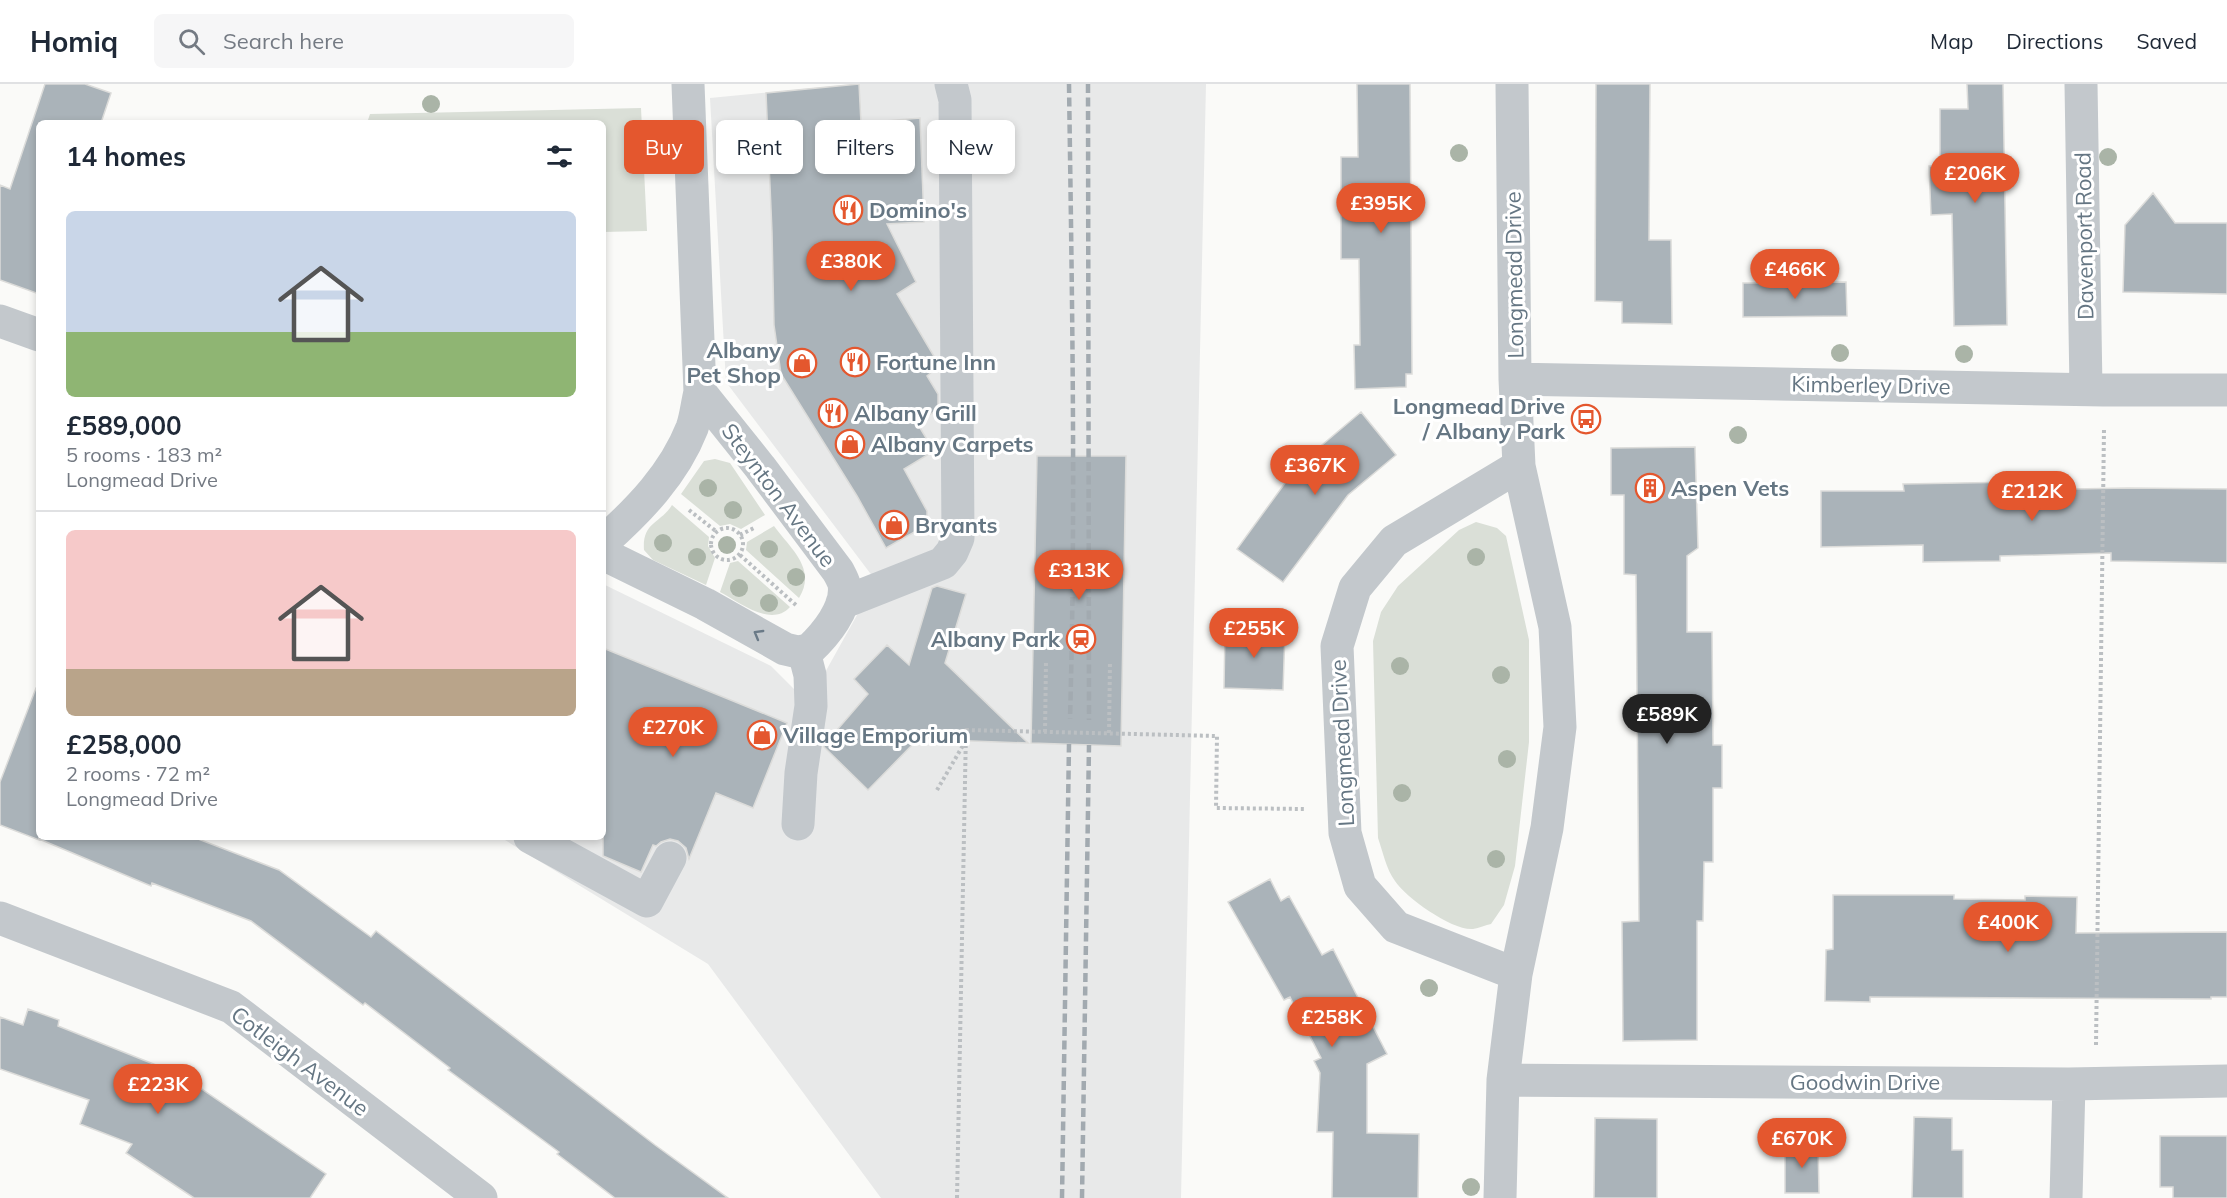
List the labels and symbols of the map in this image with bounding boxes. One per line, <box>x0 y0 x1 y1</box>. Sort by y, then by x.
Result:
street label: Davenport Road <box>2069 152 2099 320</box>
pin: £206K <box>1933 153 2017 204</box>
pin: £395K <box>1339 183 1423 234</box>
street label: Longmead Drive <box>1499 191 1529 359</box>
restaurant icon: Domino's <box>832 194 864 226</box>
place label: Domino's <box>869 196 967 224</box>
pin: £380K <box>809 241 893 292</box>
pin: £466K <box>1753 249 1837 300</box>
place label: Albany Pet Shop <box>686 336 781 389</box>
restaurant icon: Fortune Inn <box>839 346 871 378</box>
shop icon: Albany Pet Shop <box>786 347 818 379</box>
place label: Fortune Inn <box>876 348 996 376</box>
street label: Kimberley Drive <box>1791 370 1951 400</box>
place label: Longmead Drive / Albany Park <box>1393 392 1566 445</box>
restaurant icon: Albany Grill <box>817 397 849 429</box>
place label: Albany Grill <box>854 399 977 427</box>
bus stop icon: Longmead Drive / Albany Park <box>1570 403 1602 435</box>
street label: Steynton Avenue <box>716 417 842 573</box>
shop icon: Albany Carpets <box>834 428 866 460</box>
place label: Albany Carpets <box>871 430 1034 458</box>
pin: £367K <box>1273 445 1357 496</box>
pin: £212K <box>1990 471 2074 522</box>
building icon: Aspen Vets <box>1634 472 1666 504</box>
place label: Aspen Vets <box>1671 474 1789 502</box>
shop icon: Bryants <box>878 509 910 541</box>
place label: Bryants <box>915 511 997 539</box>
pin: £313K <box>1037 550 1121 601</box>
pin: £255K <box>1212 608 1296 659</box>
station icon: Albany Park <box>1065 623 1097 655</box>
place label: Albany Park <box>931 625 1061 653</box>
one-way arrow <box>753 630 764 641</box>
street label: Longmead Drive <box>1324 659 1360 827</box>
pin: £589K <box>1625 694 1709 745</box>
pin: £270K <box>631 707 715 758</box>
shop icon: Village Emporium <box>746 719 778 751</box>
place label: Village Emporium <box>782 721 968 749</box>
pin: £400K <box>1966 902 2050 953</box>
pin: £258K <box>1290 997 1374 1048</box>
street label: Cotleigh Avenue <box>226 1000 374 1122</box>
pin: £223K <box>116 1064 200 1115</box>
street label: Goodwin Drive <box>1790 1068 1940 1096</box>
pin: £670K <box>1760 1118 1844 1169</box>

